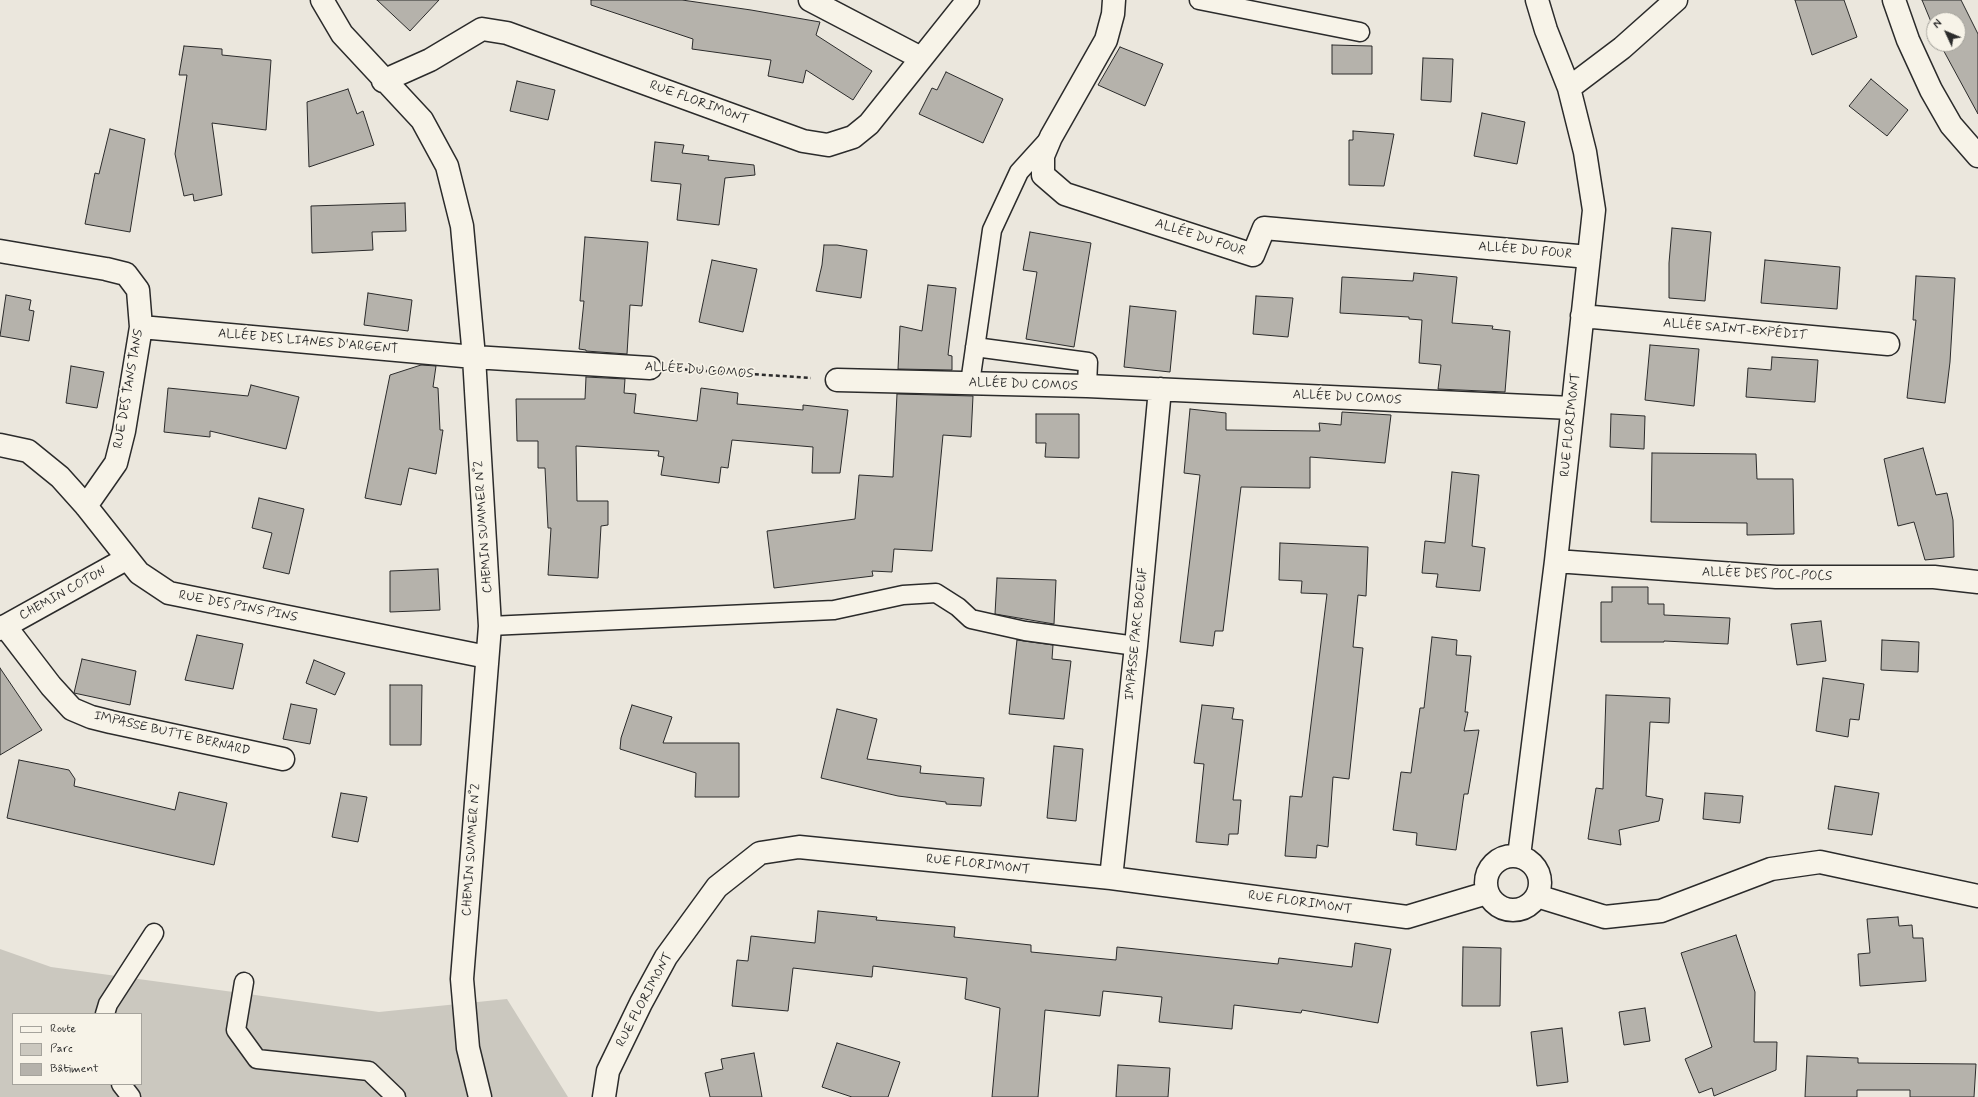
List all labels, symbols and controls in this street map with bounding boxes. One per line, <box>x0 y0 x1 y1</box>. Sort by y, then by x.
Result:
north arrow <box>1926 12 1966 52</box>
text: N <box>1931 17 1946 32</box>
street label: RUE FLORIMONT <box>647 78 751 128</box>
street label: ALLÉE DU FOUR <box>1153 216 1247 260</box>
street label: ALLÉE DU FOUR <box>1478 239 1572 263</box>
street label: ALLÉE SAINT-EXPÉDIT <box>1662 316 1808 344</box>
street label: ALLÉE DES LIANES D'ARGENT <box>217 326 399 358</box>
street label: RUE DES TANS TANS <box>111 328 147 450</box>
street label: ALLÉE DU COMOS <box>644 359 754 383</box>
street label: RUE FLORIMONT <box>1558 372 1584 478</box>
street label: ALLÉE DU COMOS <box>968 375 1078 395</box>
street label: ALLÉE DU COMOS <box>1292 387 1402 409</box>
street label: CHEMIN SUMMER N°2 <box>472 460 496 594</box>
street label: CHEMIN COTON <box>17 564 109 624</box>
street label: ALLÉE DES POC-POCS <box>1702 565 1832 585</box>
street label: IMPASSE PARC BOEUF <box>1122 567 1152 701</box>
street label: RUE DES PINS PINS <box>177 588 299 626</box>
street label: IMPASSE BUTTE BERNARD <box>92 708 252 760</box>
street label: CHEMIN SUMMER N°2 <box>460 783 484 917</box>
street label: RUE FLORIMONT <box>925 852 1031 878</box>
street label: RUE FLORIMONT <box>1247 888 1353 918</box>
street label: RUE FLORIMONT <box>614 950 676 1050</box>
legend <box>12 1013 142 1085</box>
text: Route <box>50 1021 76 1037</box>
text: Parc <box>50 1041 73 1057</box>
text: Bâtiment <box>50 1061 99 1077</box>

